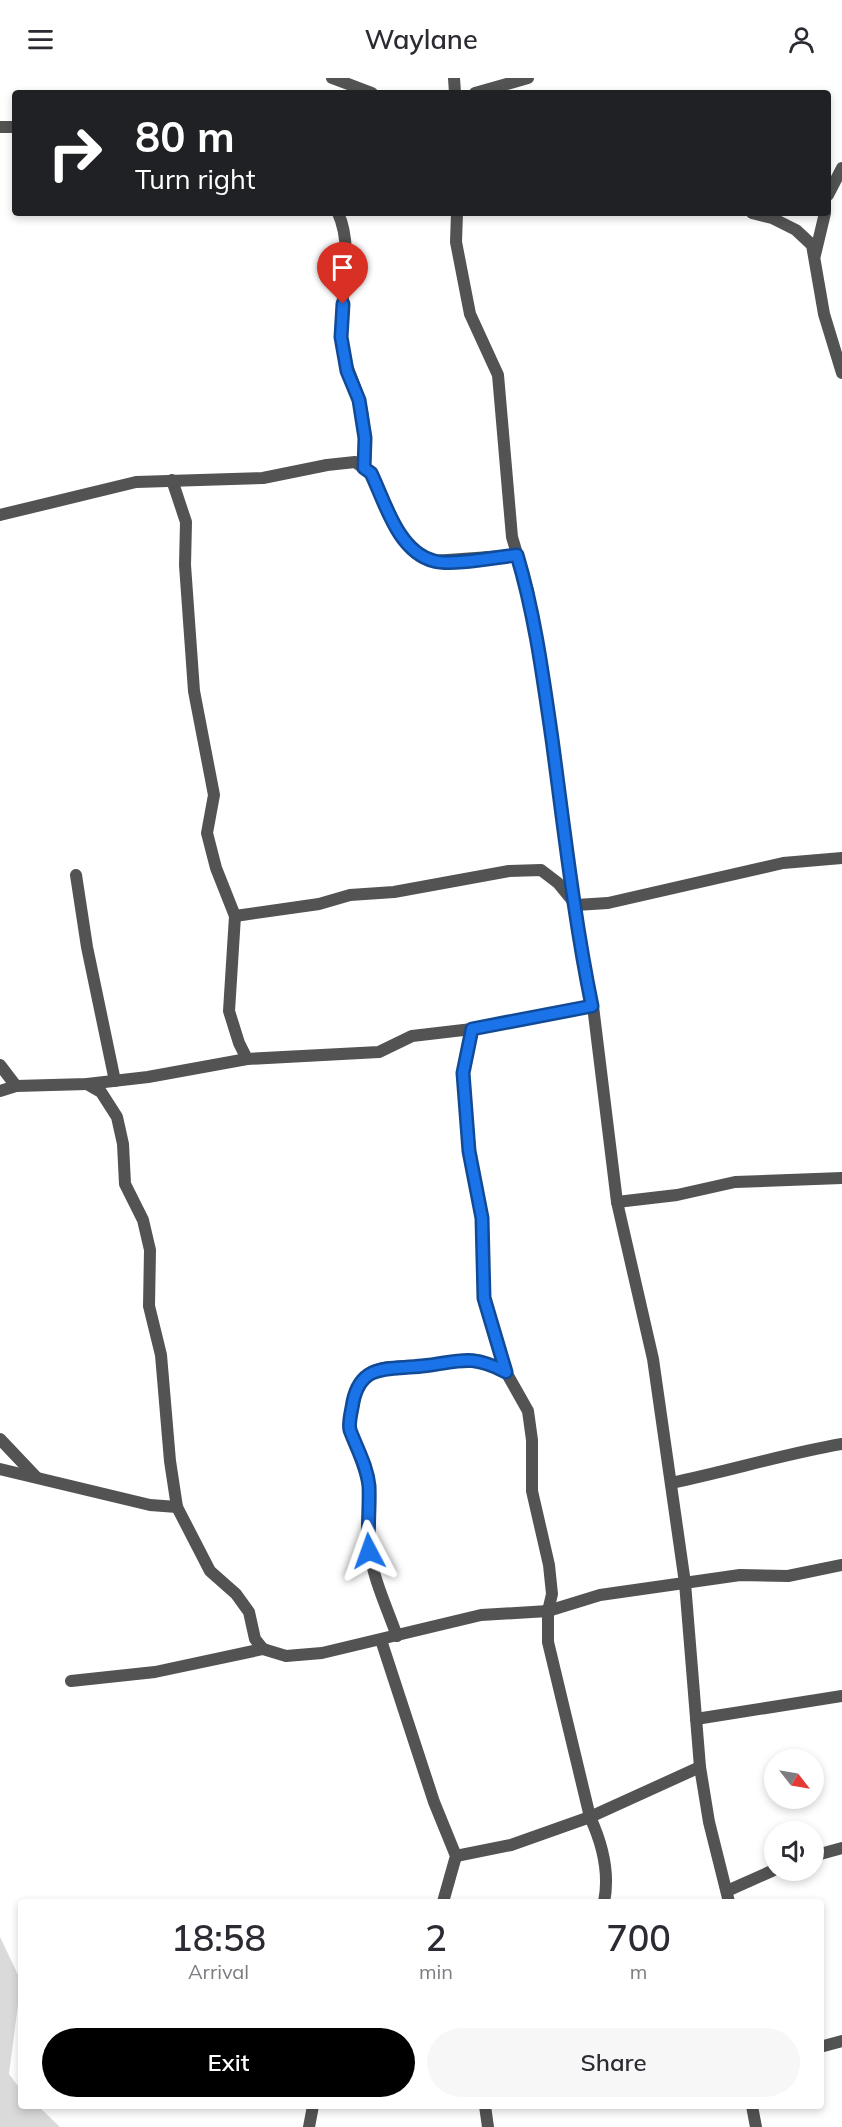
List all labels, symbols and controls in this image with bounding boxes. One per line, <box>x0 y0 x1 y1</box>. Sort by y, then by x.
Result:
text: Waylane <box>364 22 478 56</box>
icon: menu <box>24 23 57 56</box>
icon: person <box>785 23 818 56</box>
text: 80 m <box>135 110 235 163</box>
icon: right <box>36 114 114 192</box>
text: Turn right <box>135 162 255 196</box>
pin <box>317 242 368 304</box>
icon: arrive <box>326 251 359 284</box>
position arrow <box>337 1519 401 1583</box>
north arrow <box>764 1749 824 1809</box>
map controls <box>764 1749 824 1881</box>
button: sound <box>764 1821 824 1881</box>
text: 18:58 <box>171 1915 266 1960</box>
text: 2 <box>425 1915 447 1960</box>
text: 700 <box>606 1915 671 1960</box>
text: Arrival <box>188 1959 249 1984</box>
text: min <box>419 1959 453 1984</box>
text: m <box>630 1959 647 1984</box>
button: Exit <box>42 2028 415 2097</box>
button: Share <box>427 2028 800 2097</box>

